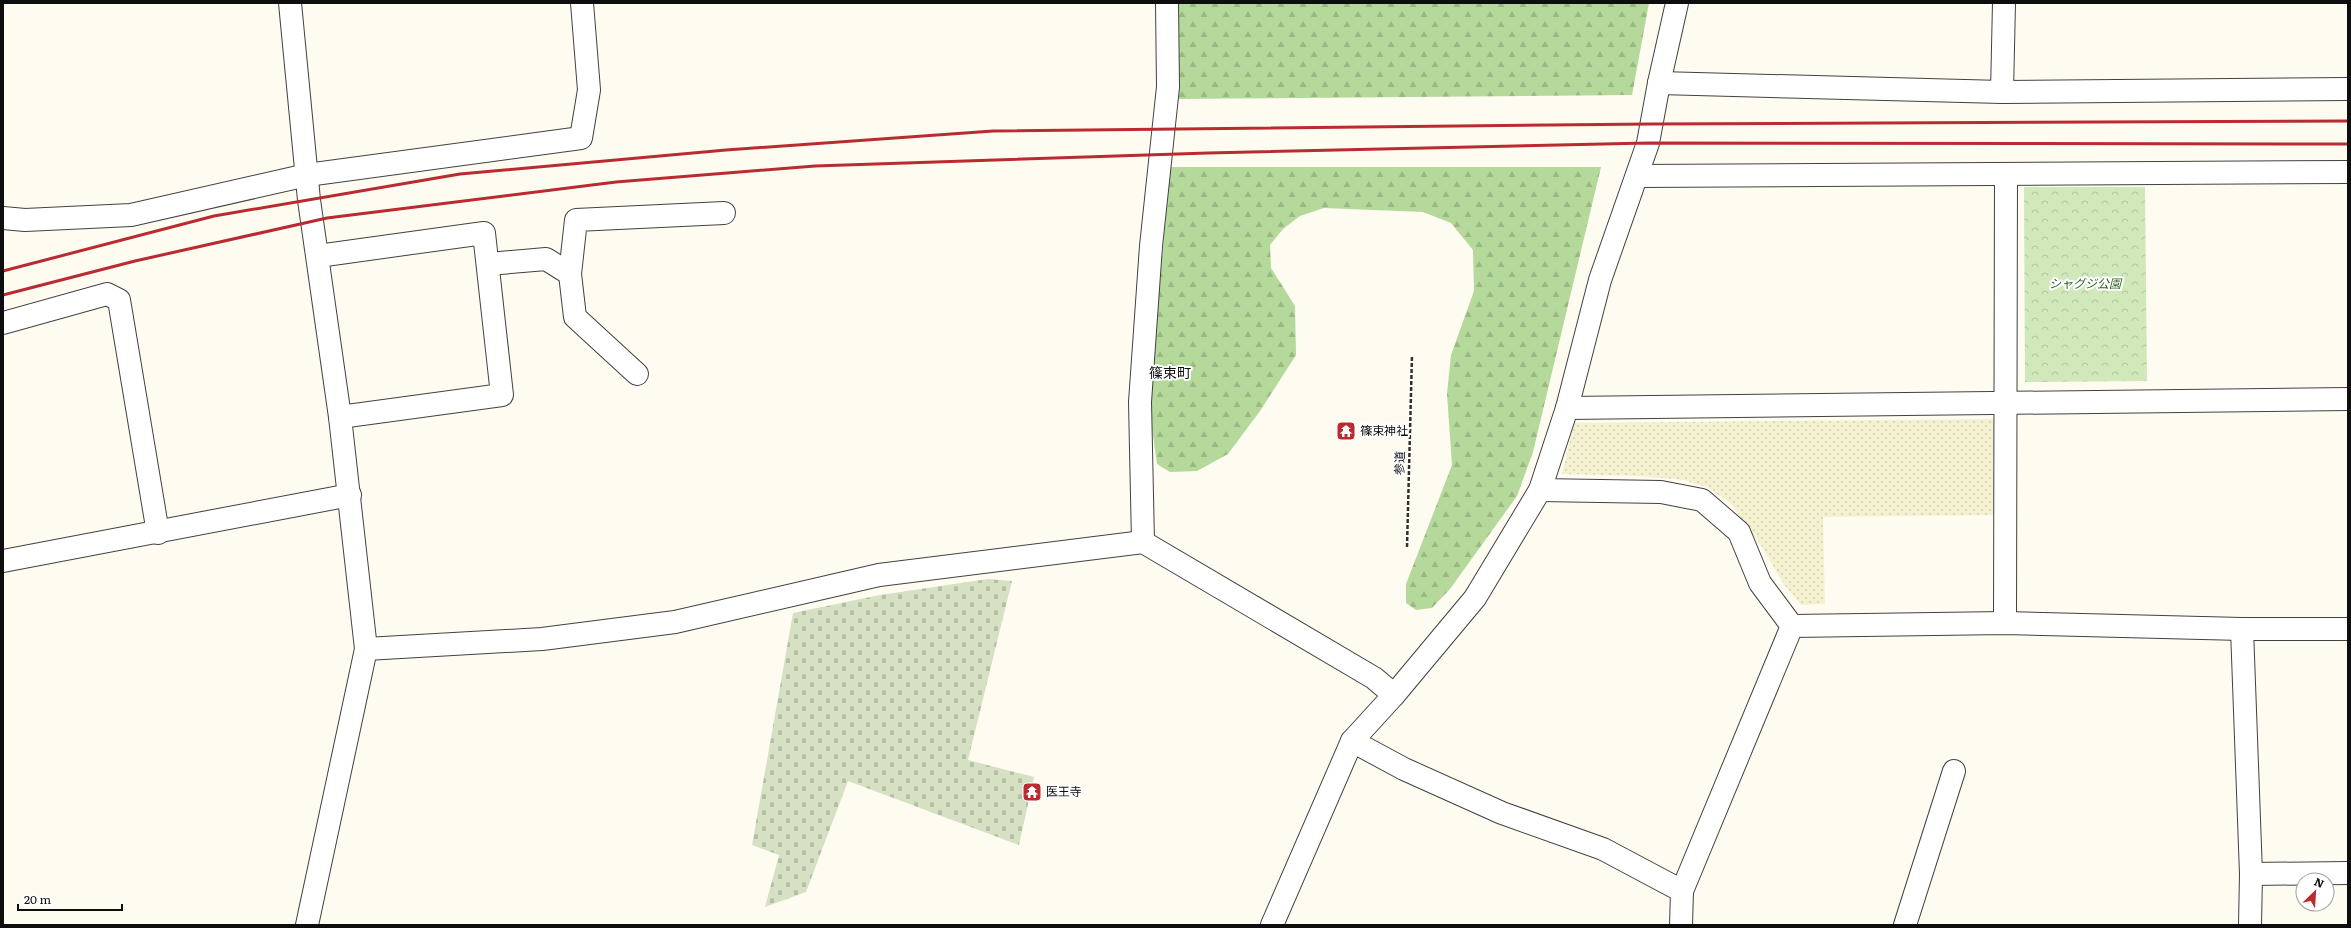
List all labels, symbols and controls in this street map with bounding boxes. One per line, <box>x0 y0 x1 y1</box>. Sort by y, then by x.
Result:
park label: シャグジ公園 <box>2049 274 2123 292</box>
district label: 篠束町 <box>1149 362 1191 382</box>
temple icon: 篠束神社 <box>1335 420 1357 442</box>
place label: 篠束神社 <box>1360 421 1408 439</box>
street label: 参道 <box>1390 451 1408 475</box>
temple icon: 医王寺 <box>1021 781 1043 803</box>
place label: 医王寺 <box>1046 782 1082 800</box>
north arrow <box>2295 872 2335 912</box>
text: N <box>2312 873 2327 891</box>
scale bar <box>18 886 122 912</box>
text: 20 m <box>24 890 51 908</box>

